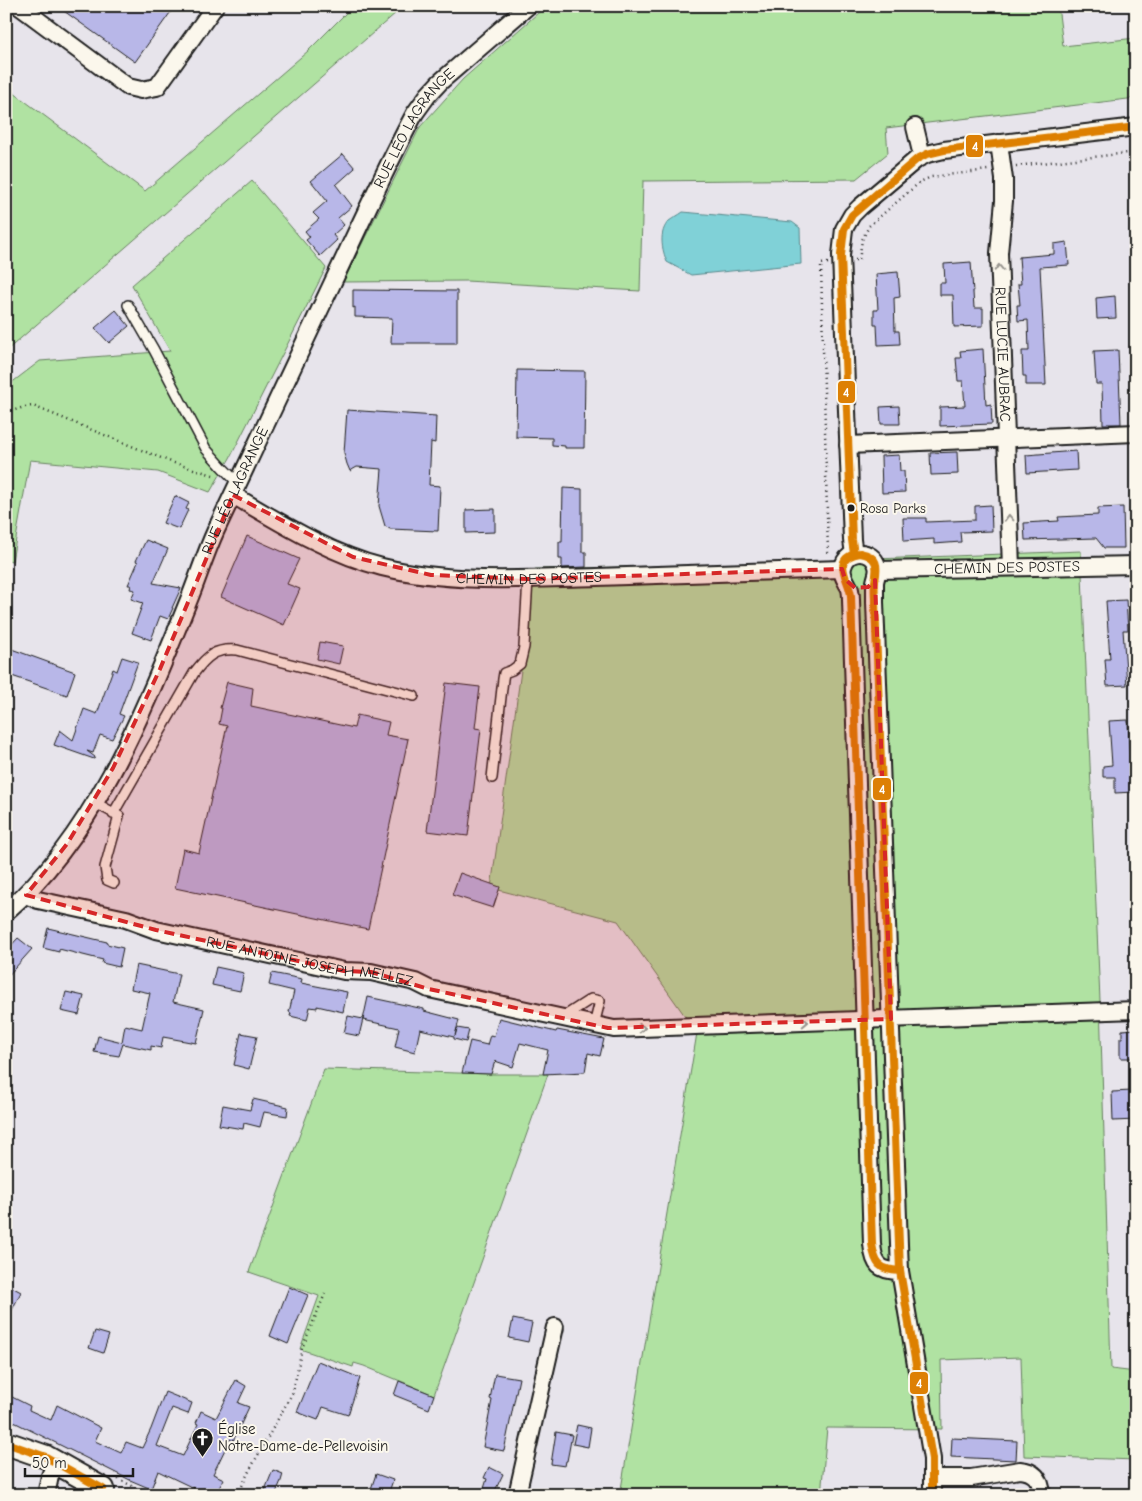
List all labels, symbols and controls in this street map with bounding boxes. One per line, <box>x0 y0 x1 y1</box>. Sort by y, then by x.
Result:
street label: RUE LÉO LAGRANGE <box>370 65 458 191</box>
line badge: 4 <box>965 134 984 158</box>
text: 4 <box>972 138 979 155</box>
one-way arrow <box>994 264 1005 272</box>
street label: RUE LUCIE AUBRAC <box>991 286 1014 422</box>
line badge: 4 <box>837 380 856 404</box>
text: 4 <box>843 384 850 401</box>
street label: RUE LÉO LAGRANGE <box>198 424 272 557</box>
place label: Rosa Parks <box>860 500 926 517</box>
marker: Rosa Parks <box>846 503 856 513</box>
one-way arrow <box>1004 514 1014 522</box>
street label: CHEMIN DES POSTES <box>934 557 1080 578</box>
street label: CHEMIN DES POSTES <box>456 568 602 588</box>
line badge: 4 <box>872 777 892 801</box>
text: 4 <box>879 781 886 798</box>
street label: RUE ANTOINE JOSEPH MELLEZ <box>205 932 415 990</box>
one-way arrow <box>802 1017 809 1027</box>
one-way arrow <box>639 1023 647 1033</box>
line badge: 4 <box>909 1371 929 1395</box>
text: 4 <box>916 1375 923 1392</box>
place label: Église Notre-Dame-de-Pellevoisin <box>218 1419 388 1455</box>
church icon: Église Notre-Dame-de-Pellevoisin <box>190 1426 214 1457</box>
scale bar <box>25 1446 132 1478</box>
text: 50 m <box>32 1454 67 1472</box>

